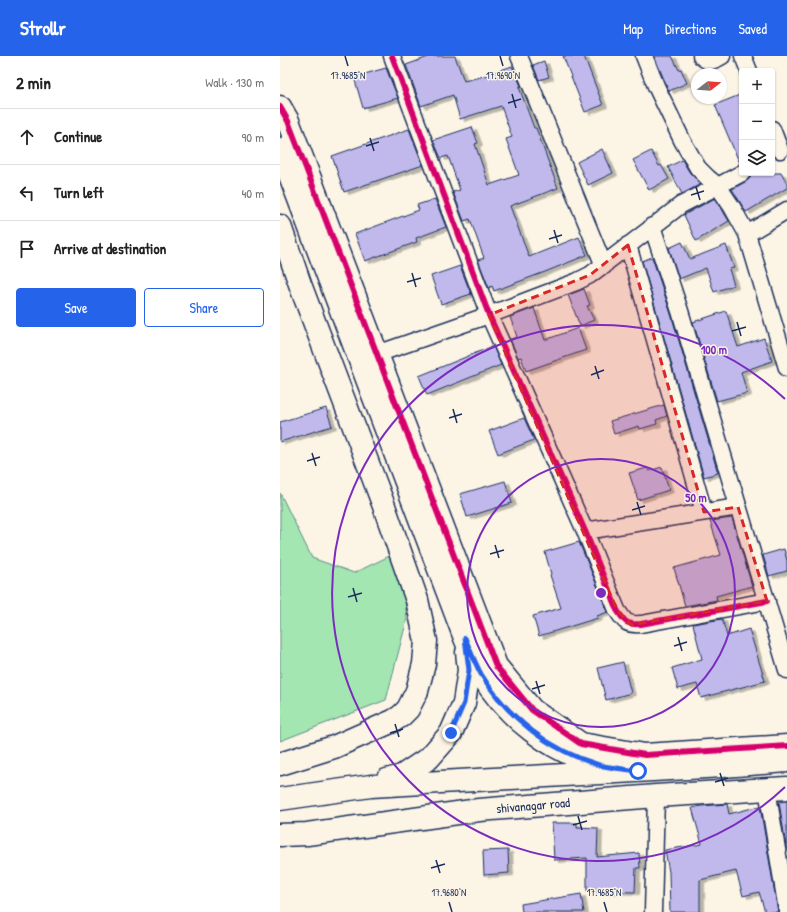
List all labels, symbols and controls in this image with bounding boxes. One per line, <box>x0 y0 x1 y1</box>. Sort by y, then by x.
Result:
text: Strollr <box>20 15 66 41</box>
text: Map <box>623 19 643 38</box>
text: Directions <box>665 19 716 38</box>
text: Saved <box>738 19 767 38</box>
north arrow <box>691 68 727 104</box>
map controls <box>739 68 775 176</box>
button: + <box>739 68 775 104</box>
text: 17.9685°N <box>331 69 365 82</box>
text: 17.9690°N <box>486 69 520 82</box>
text: 2 min <box>16 71 51 94</box>
text: Walk · 130 m <box>205 73 264 91</box>
button: − <box>739 104 775 140</box>
icon: ahead <box>16 126 38 148</box>
text: Continue <box>54 126 102 147</box>
text: 90 m <box>242 128 264 146</box>
button: layers <box>739 140 775 176</box>
icon: left <box>16 182 38 204</box>
text: Turn left <box>54 182 104 203</box>
text: 40 m <box>241 184 264 202</box>
icon: arrive <box>16 238 38 260</box>
text: Arrive at destination <box>54 238 166 259</box>
button: Save <box>16 288 136 327</box>
button: Share <box>144 288 264 327</box>
text: 100 m <box>701 341 727 358</box>
text: 50 m <box>685 489 707 506</box>
centre of rings <box>594 586 608 600</box>
route end <box>442 724 460 742</box>
route start <box>629 762 647 780</box>
street label: shivanagar road <box>495 793 571 817</box>
text: 17.9680°N <box>432 886 466 899</box>
text: 17.9685°N <box>587 886 621 899</box>

